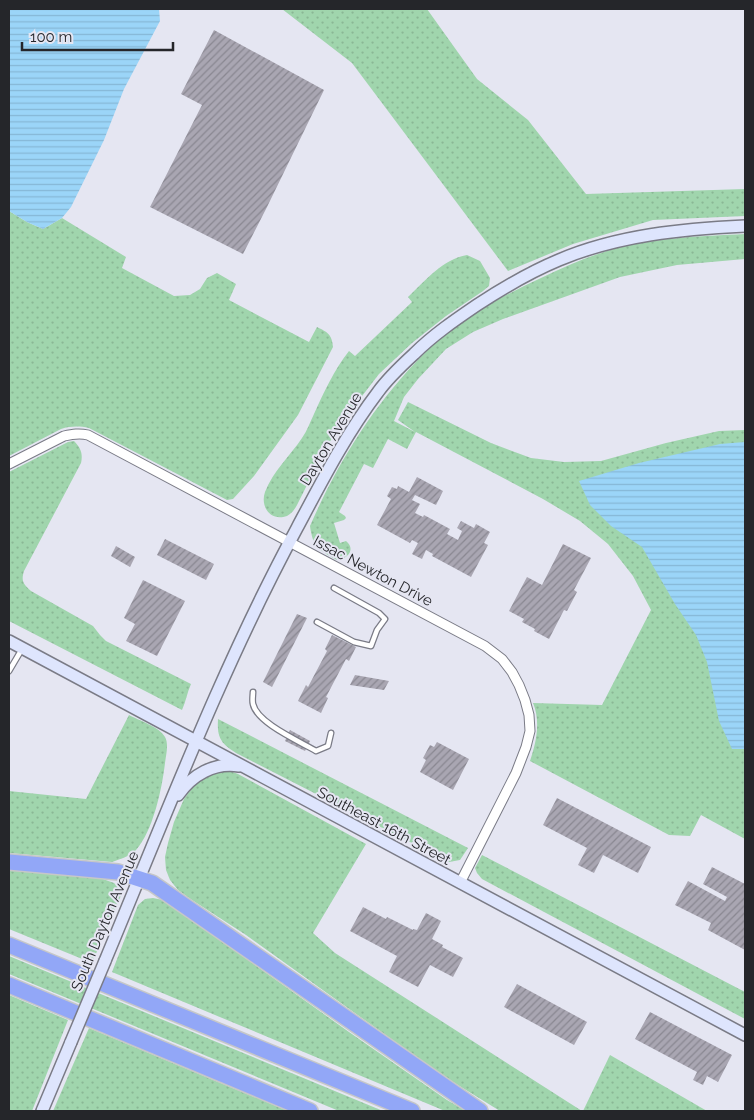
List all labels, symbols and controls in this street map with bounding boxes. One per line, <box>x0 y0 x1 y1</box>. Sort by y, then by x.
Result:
scale bar <box>22 20 174 52</box>
text: 100 m <box>30 28 72 46</box>
street label: Dayton Avenue <box>296 389 366 489</box>
street label: Issac Newton Drive <box>310 532 436 610</box>
street label: Southeast 16th Street <box>314 783 454 869</box>
street label: South Dayton Avenue <box>67 848 143 993</box>

